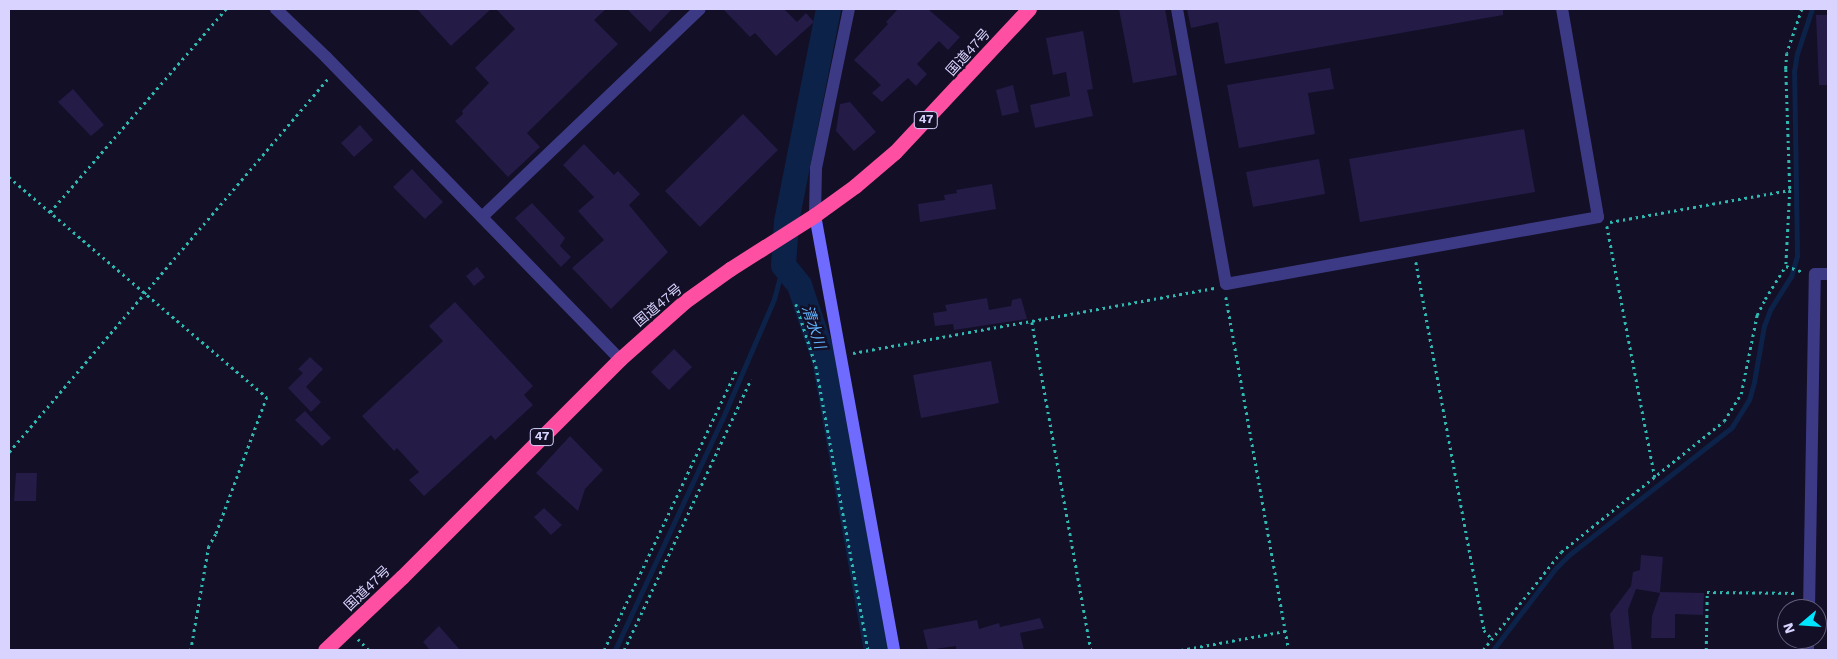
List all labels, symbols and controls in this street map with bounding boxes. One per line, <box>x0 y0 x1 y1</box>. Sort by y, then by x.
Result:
street label: 国道47号 <box>942 25 994 79</box>
road number: 47 <box>914 110 938 130</box>
street label: 国道47号 <box>630 280 686 330</box>
water label: 清水川 <box>797 303 829 351</box>
road number: 47 <box>530 428 554 447</box>
street label: 国道47号 <box>340 562 394 614</box>
north arrow <box>1777 599 1827 649</box>
text: N <box>1779 621 1798 636</box>

